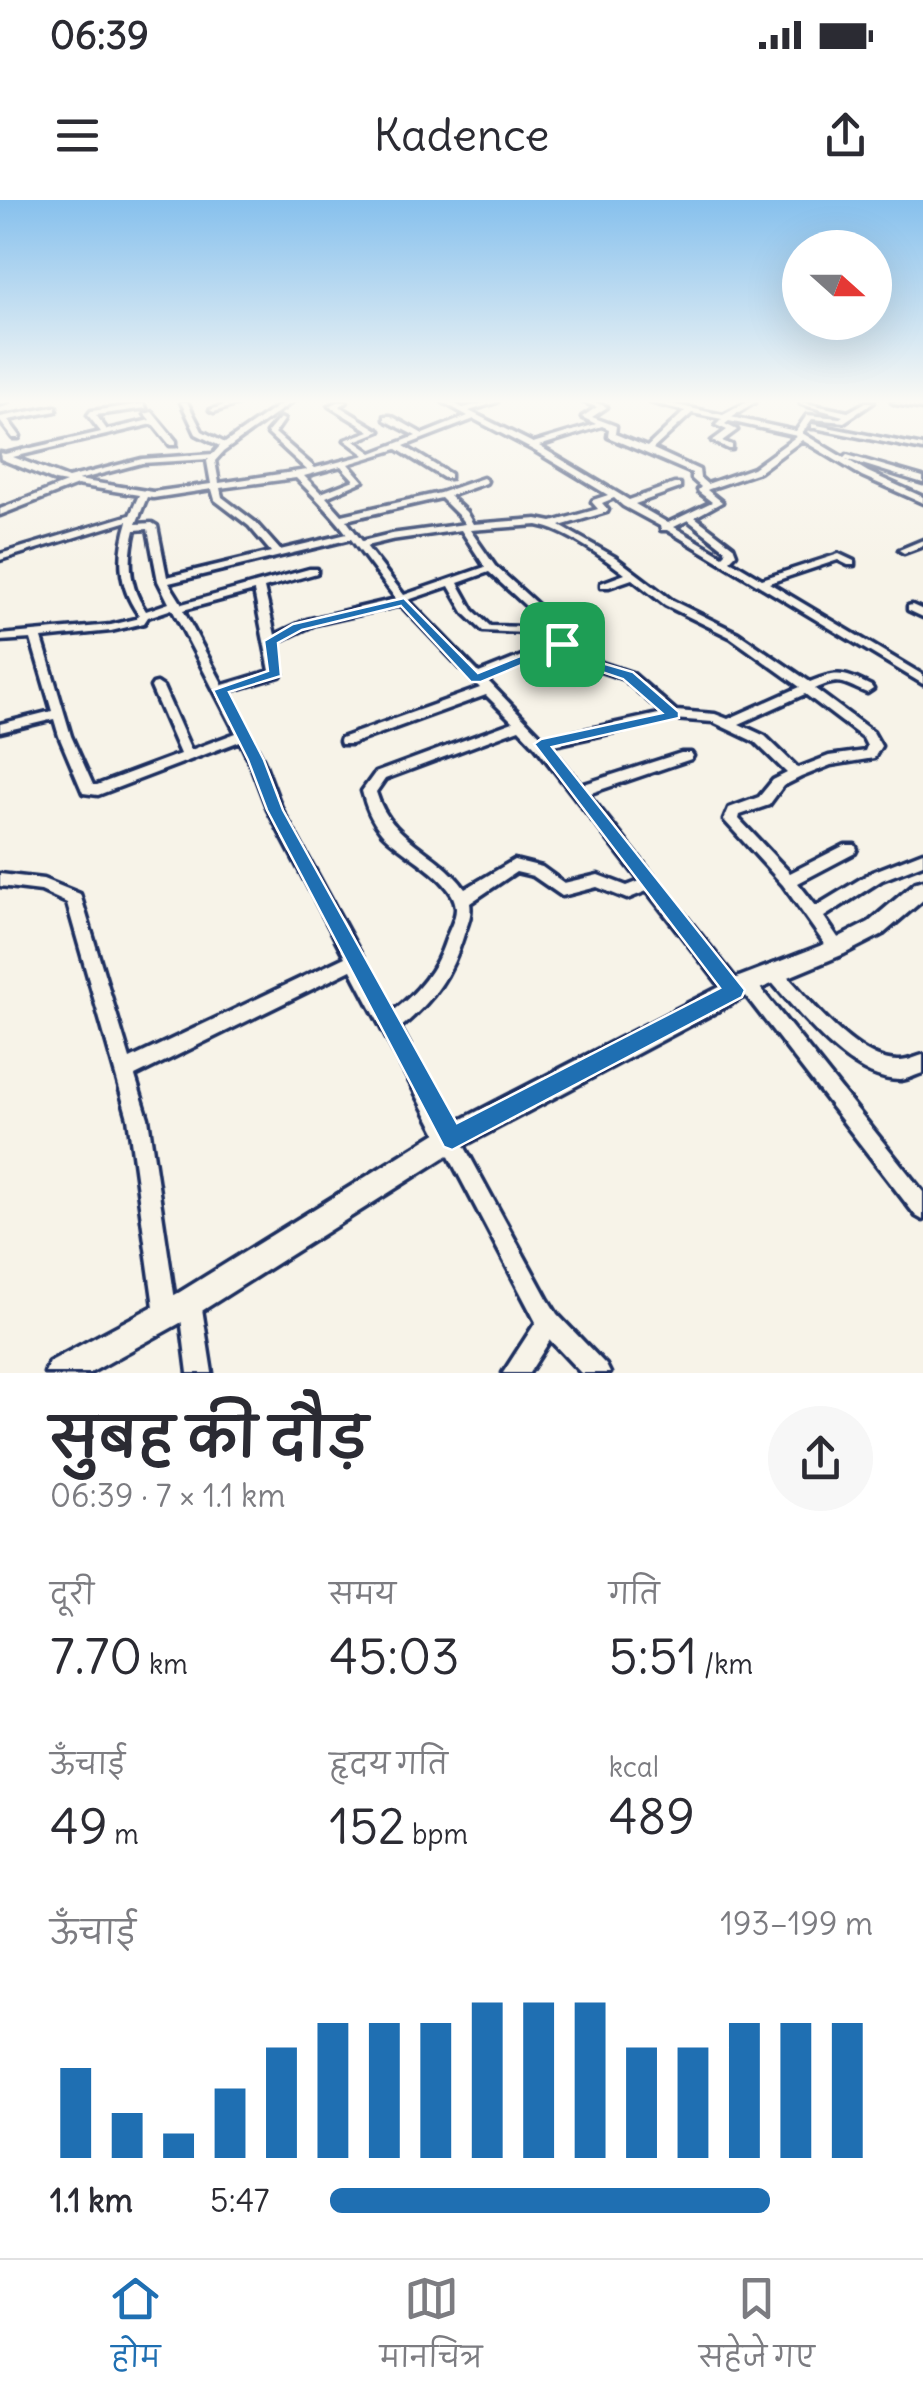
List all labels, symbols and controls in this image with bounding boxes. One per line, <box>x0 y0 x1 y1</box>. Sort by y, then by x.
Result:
text: 06:39 <box>50 12 149 59</box>
text: Kadence <box>374 107 549 163</box>
icon: menu <box>50 108 105 163</box>
icon: share <box>818 108 873 163</box>
north arrow <box>782 230 892 340</box>
map controls <box>782 230 892 340</box>
pin <box>520 602 605 687</box>
icon: arrive <box>535 617 590 672</box>
text: सुबह की दौड़ <box>50 1403 368 1472</box>
button: share <box>768 1406 873 1511</box>
text: 06:39 · 7 × 1.1 km <box>50 1475 285 1516</box>
text: दूरी <box>50 1576 94 1612</box>
text: समय <box>329 1576 396 1612</box>
text: गति <box>609 1576 660 1612</box>
text: 7.70 <box>50 1625 142 1688</box>
text: 45:03 <box>329 1625 460 1688</box>
text: 5:51 <box>609 1625 697 1688</box>
text: km <box>142 1646 188 1682</box>
text: /km <box>697 1646 753 1682</box>
text: ऊँचाई <box>50 1746 125 1782</box>
text: हृदय गति <box>329 1746 448 1782</box>
text: kcal <box>609 1749 659 1785</box>
text: 489 <box>609 1785 695 1848</box>
text: 49 <box>50 1795 108 1858</box>
text: 152 <box>329 1795 405 1858</box>
text: m <box>108 1816 139 1852</box>
text: bpm <box>405 1816 468 1852</box>
text: 193–199 m <box>720 1903 873 1944</box>
text: ऊँचाई <box>50 1912 136 1953</box>
text: 1.1 km <box>50 2180 133 2221</box>
text: 5:47 <box>210 2180 270 2221</box>
tab: होम <box>108 2271 163 2388</box>
tab: मानचित्र <box>380 2271 482 2388</box>
tab: सहेजे गए <box>699 2271 815 2388</box>

